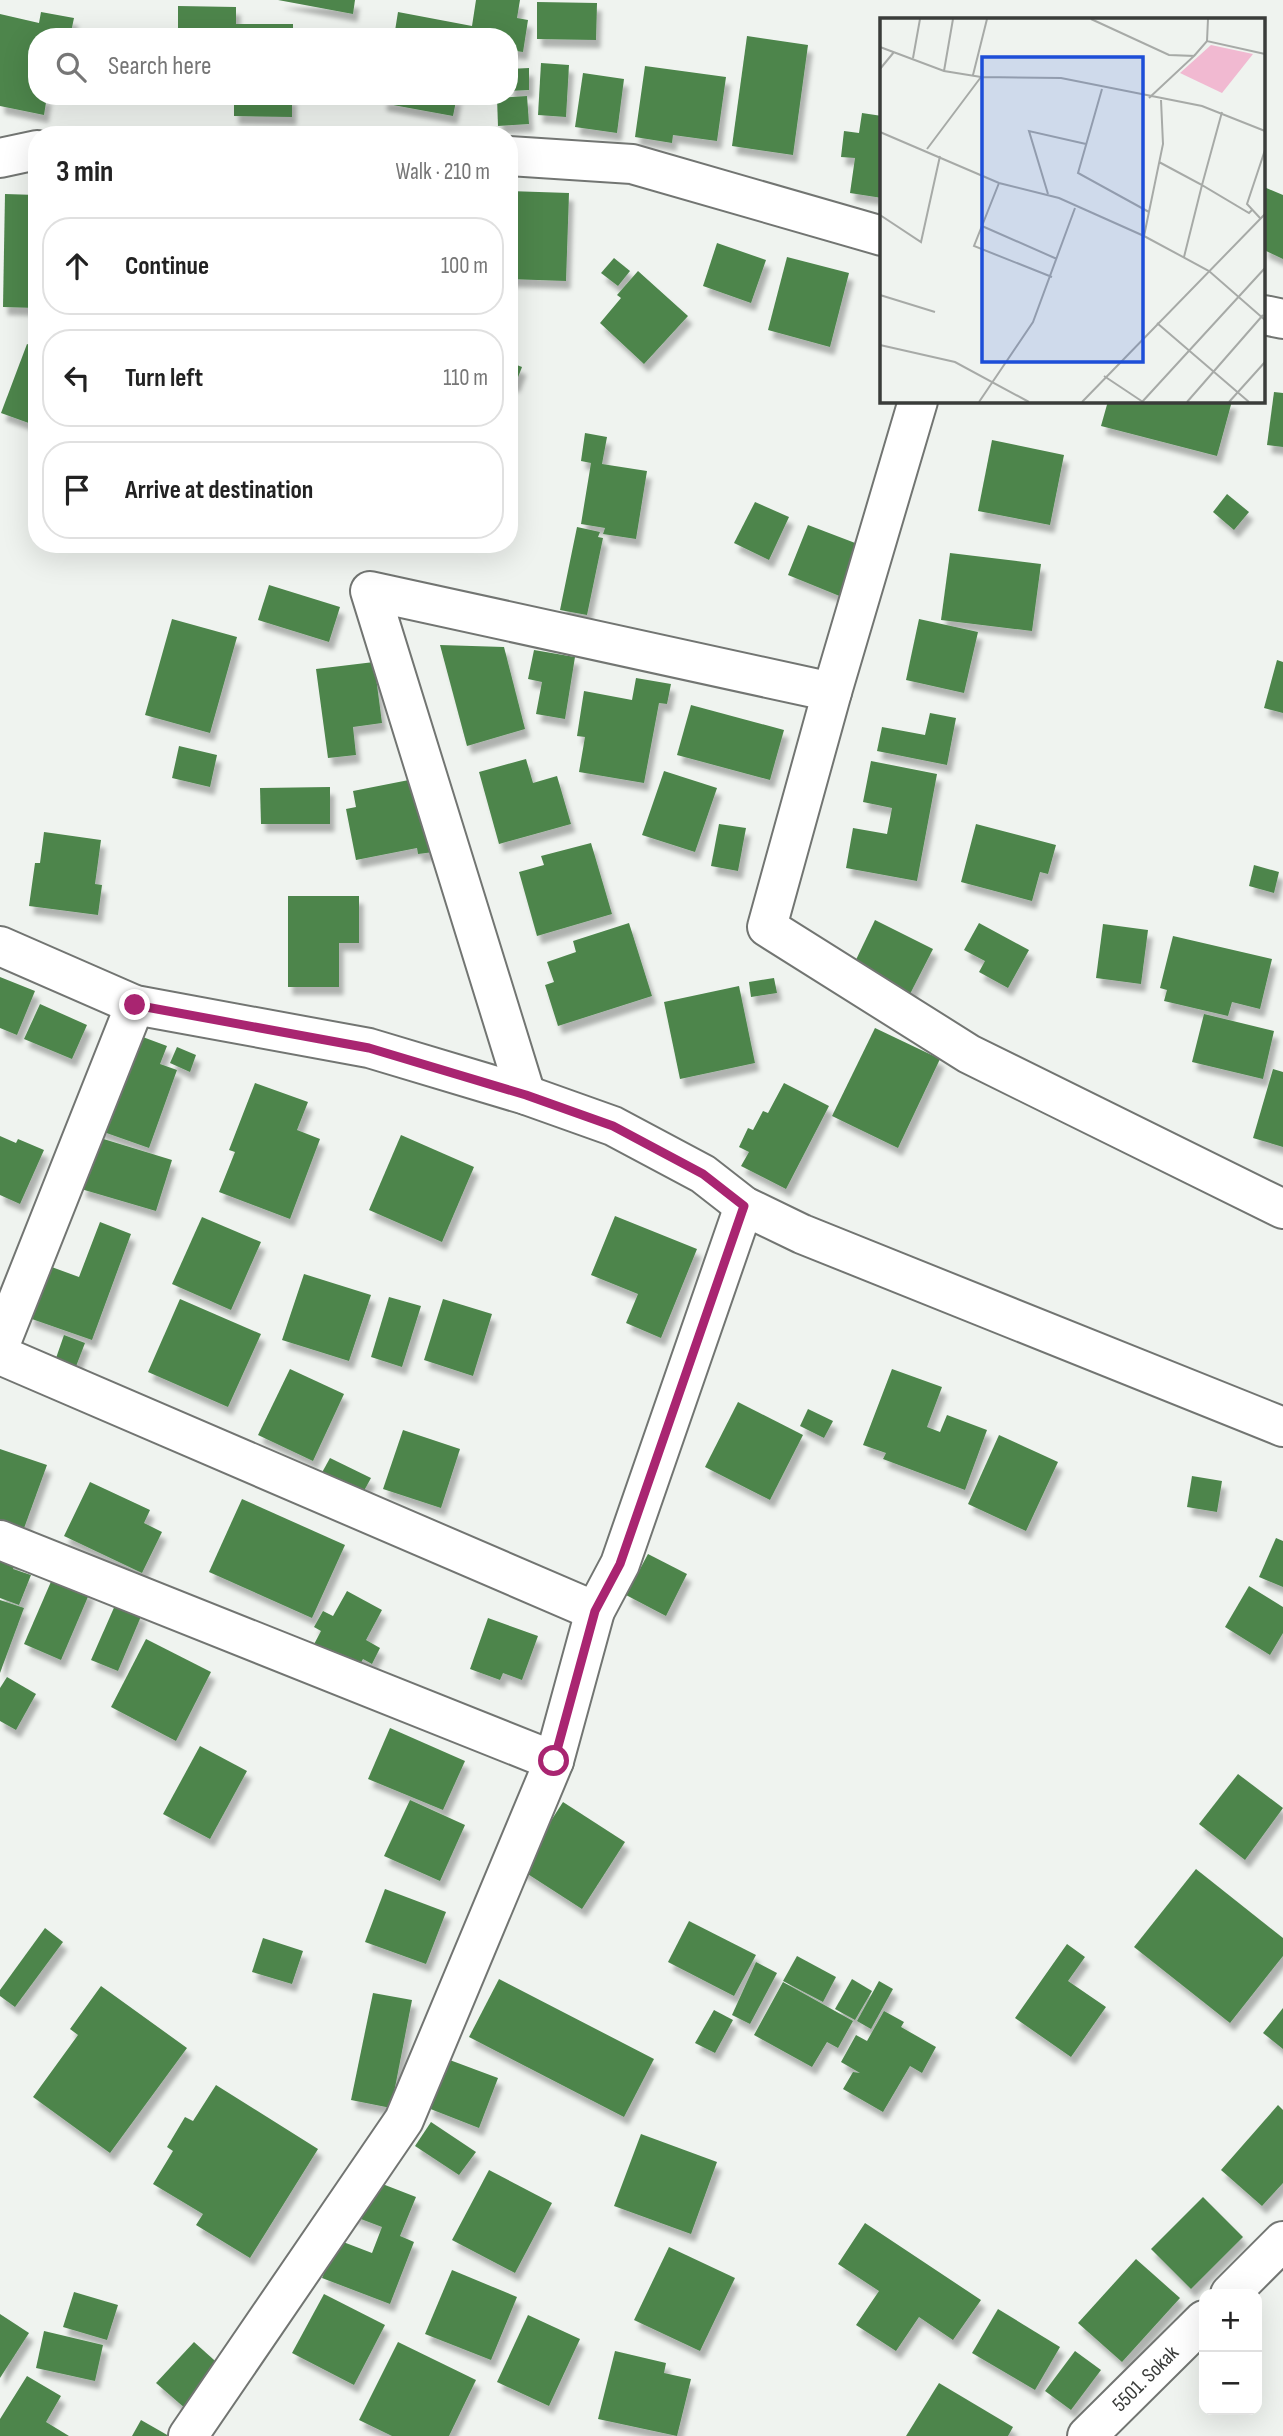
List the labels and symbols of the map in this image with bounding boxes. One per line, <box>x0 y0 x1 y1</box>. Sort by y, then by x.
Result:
inset map <box>880 18 1266 402</box>
route end <box>119 989 150 1020</box>
route start <box>538 1745 569 1776</box>
street label: 5501. Sokak <box>1107 2340 1184 2416</box>

